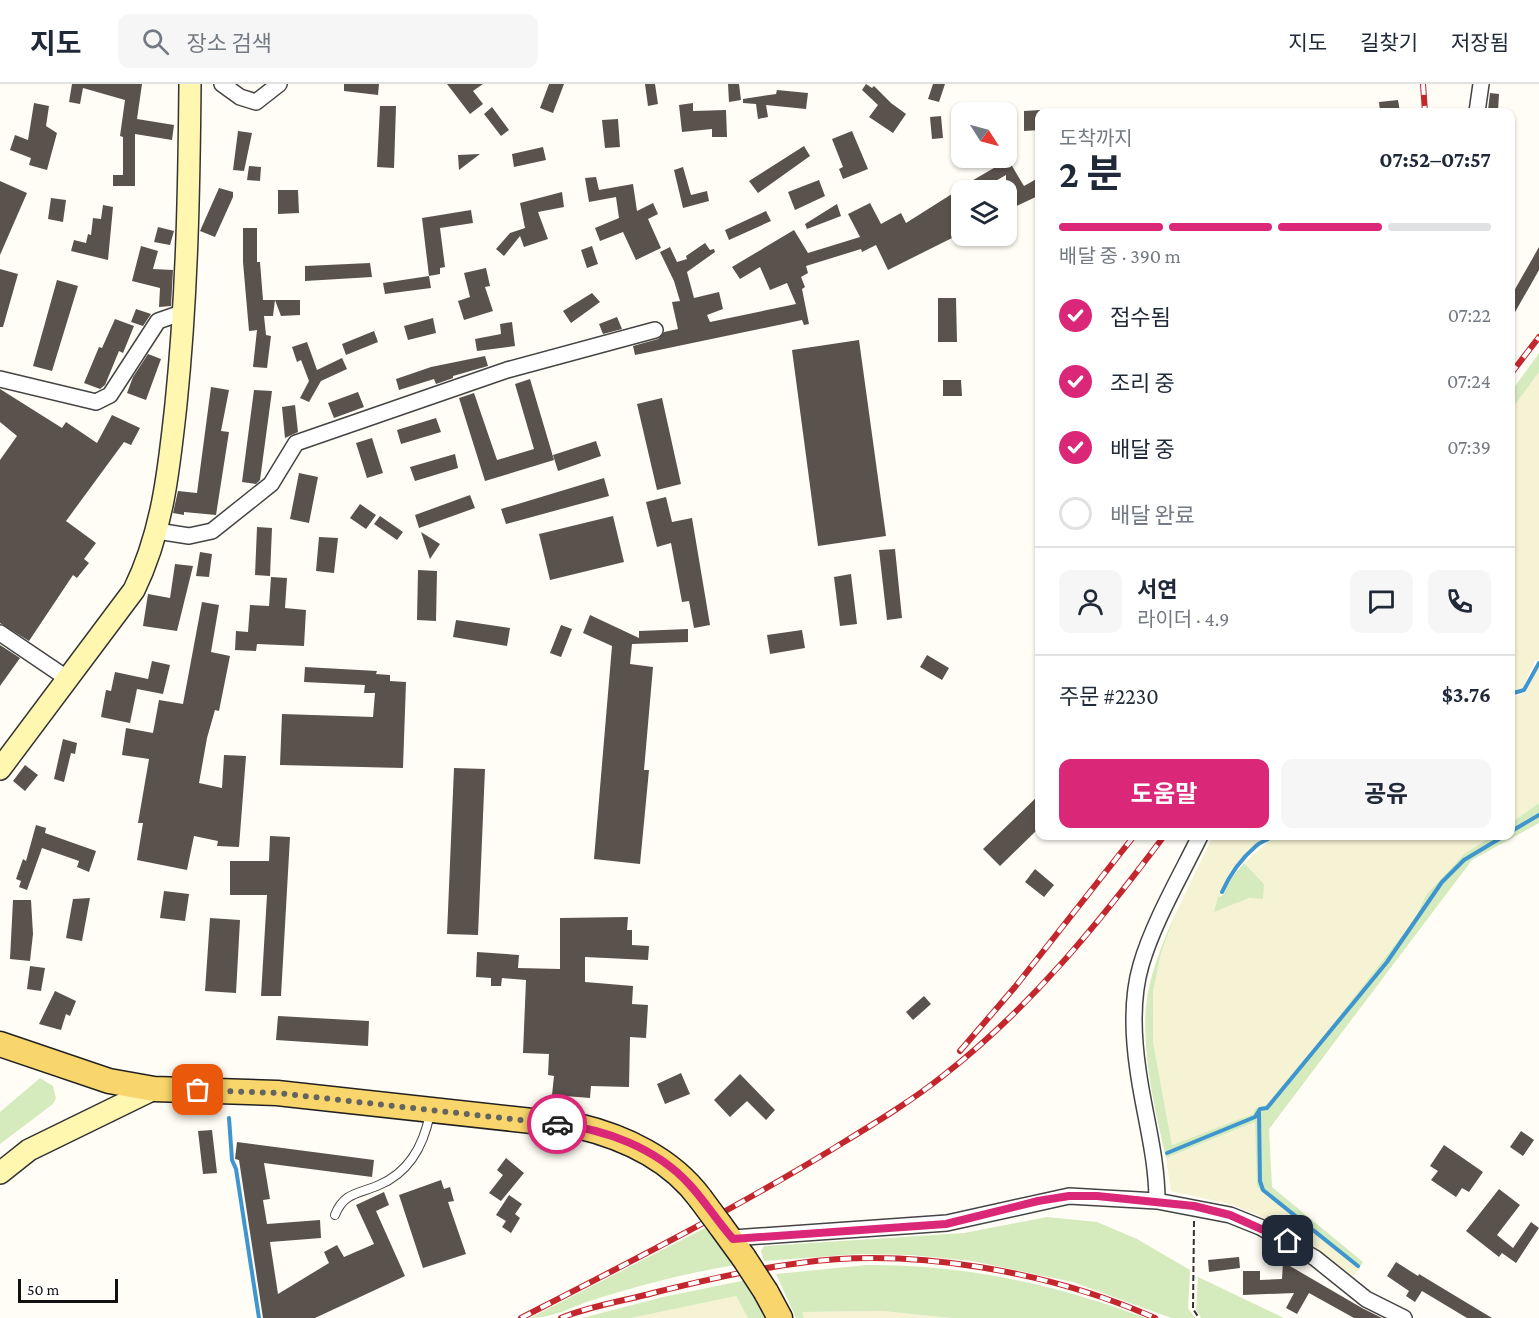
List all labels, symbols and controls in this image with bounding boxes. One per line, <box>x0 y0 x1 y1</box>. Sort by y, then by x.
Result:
search box <box>118 14 538 68</box>
icon: search <box>139 25 172 58</box>
text: 지도 <box>30 28 82 59</box>
text: 장소 검색 <box>187 31 272 56</box>
text: 지도 <box>1288 31 1327 55</box>
text: 길찾기 <box>1360 31 1418 55</box>
text: 저장됨 <box>1451 31 1509 55</box>
north arrow <box>951 102 1017 168</box>
map controls <box>951 102 1017 246</box>
text: 도착까지 <box>1059 127 1133 149</box>
text: 07:52–07:57 <box>1379 147 1491 172</box>
text: 2 분 <box>1059 152 1122 195</box>
button: layers <box>951 180 1017 246</box>
text: 배달 중 · 390 m <box>1059 245 1181 267</box>
icon: check <box>1059 299 1092 332</box>
text: 07:22 <box>1448 304 1491 326</box>
text: 접수됨 <box>1110 305 1171 330</box>
icon: check <box>1059 365 1092 398</box>
text: 07:24 <box>1447 370 1491 392</box>
text: 조리 중 <box>1110 371 1175 396</box>
icon: check <box>1059 431 1092 464</box>
text: 07:39 <box>1447 436 1491 458</box>
text: 배달 중 <box>1110 437 1175 462</box>
text: 배달 완료 <box>1110 503 1195 528</box>
button: person <box>1059 570 1122 633</box>
button: chat <box>1350 570 1413 633</box>
button: phone <box>1428 570 1491 633</box>
text: 서연 <box>1137 577 1177 602</box>
text: 라이더 · 4.9 <box>1137 608 1229 630</box>
text: $3.76 <box>1442 682 1491 707</box>
text: 주문 #2230 <box>1059 684 1159 709</box>
button: 도움말 <box>1059 759 1269 828</box>
button: 공유 <box>1281 759 1491 828</box>
pin <box>172 1064 223 1115</box>
icon: bag <box>181 1073 214 1106</box>
courier <box>527 1094 587 1154</box>
icon: car <box>541 1108 574 1141</box>
pin <box>1262 1215 1313 1266</box>
icon: home <box>1271 1224 1304 1257</box>
scale bar <box>18 1276 118 1304</box>
text: 50 m <box>27 1281 59 1298</box>

